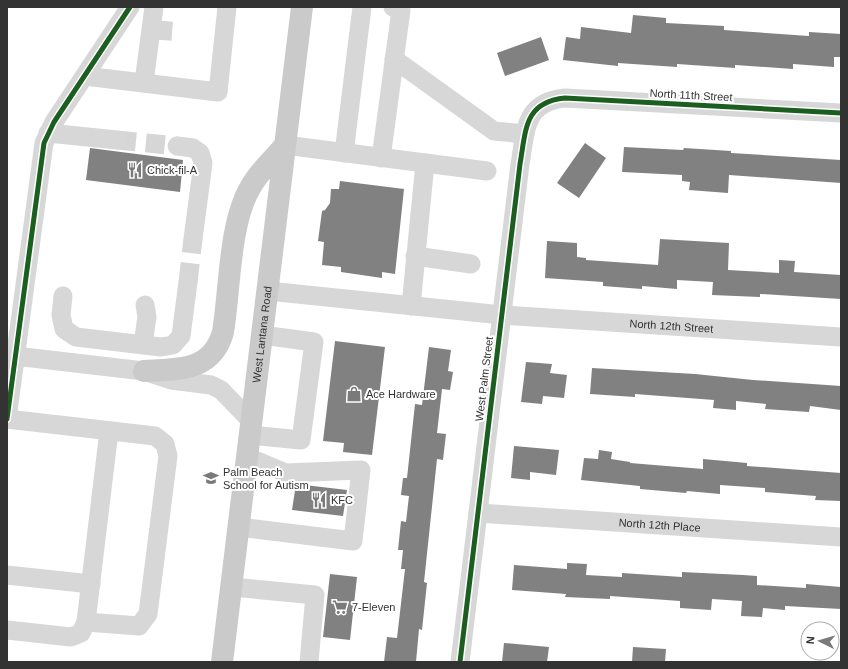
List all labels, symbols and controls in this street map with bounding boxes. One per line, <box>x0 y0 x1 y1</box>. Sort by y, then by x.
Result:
street label: North 11th Street <box>649 87 733 103</box>
restaurant icon: Chick-fil-A <box>126 161 144 179</box>
place label: Chick-fil-A <box>147 164 198 176</box>
street label: West Lantana Road <box>250 285 274 383</box>
street label: North 12th Street <box>629 317 714 335</box>
street label: West Palm Street <box>473 336 495 422</box>
shop icon: Ace Hardware <box>345 385 363 403</box>
place label: Ace Hardware <box>366 388 436 400</box>
place label: Palm Beach School for Autism <box>223 466 309 491</box>
school or university icon: Palm Beach School for Autism <box>202 469 220 487</box>
restaurant icon: KFC <box>310 491 328 509</box>
place label: KFC <box>331 494 353 506</box>
street label: North 12th Place <box>618 516 701 534</box>
supermarket icon: 7-Eleven <box>331 598 349 616</box>
place label: 7-Eleven <box>352 601 395 613</box>
north arrow <box>800 621 840 661</box>
text: N <box>804 636 816 645</box>

